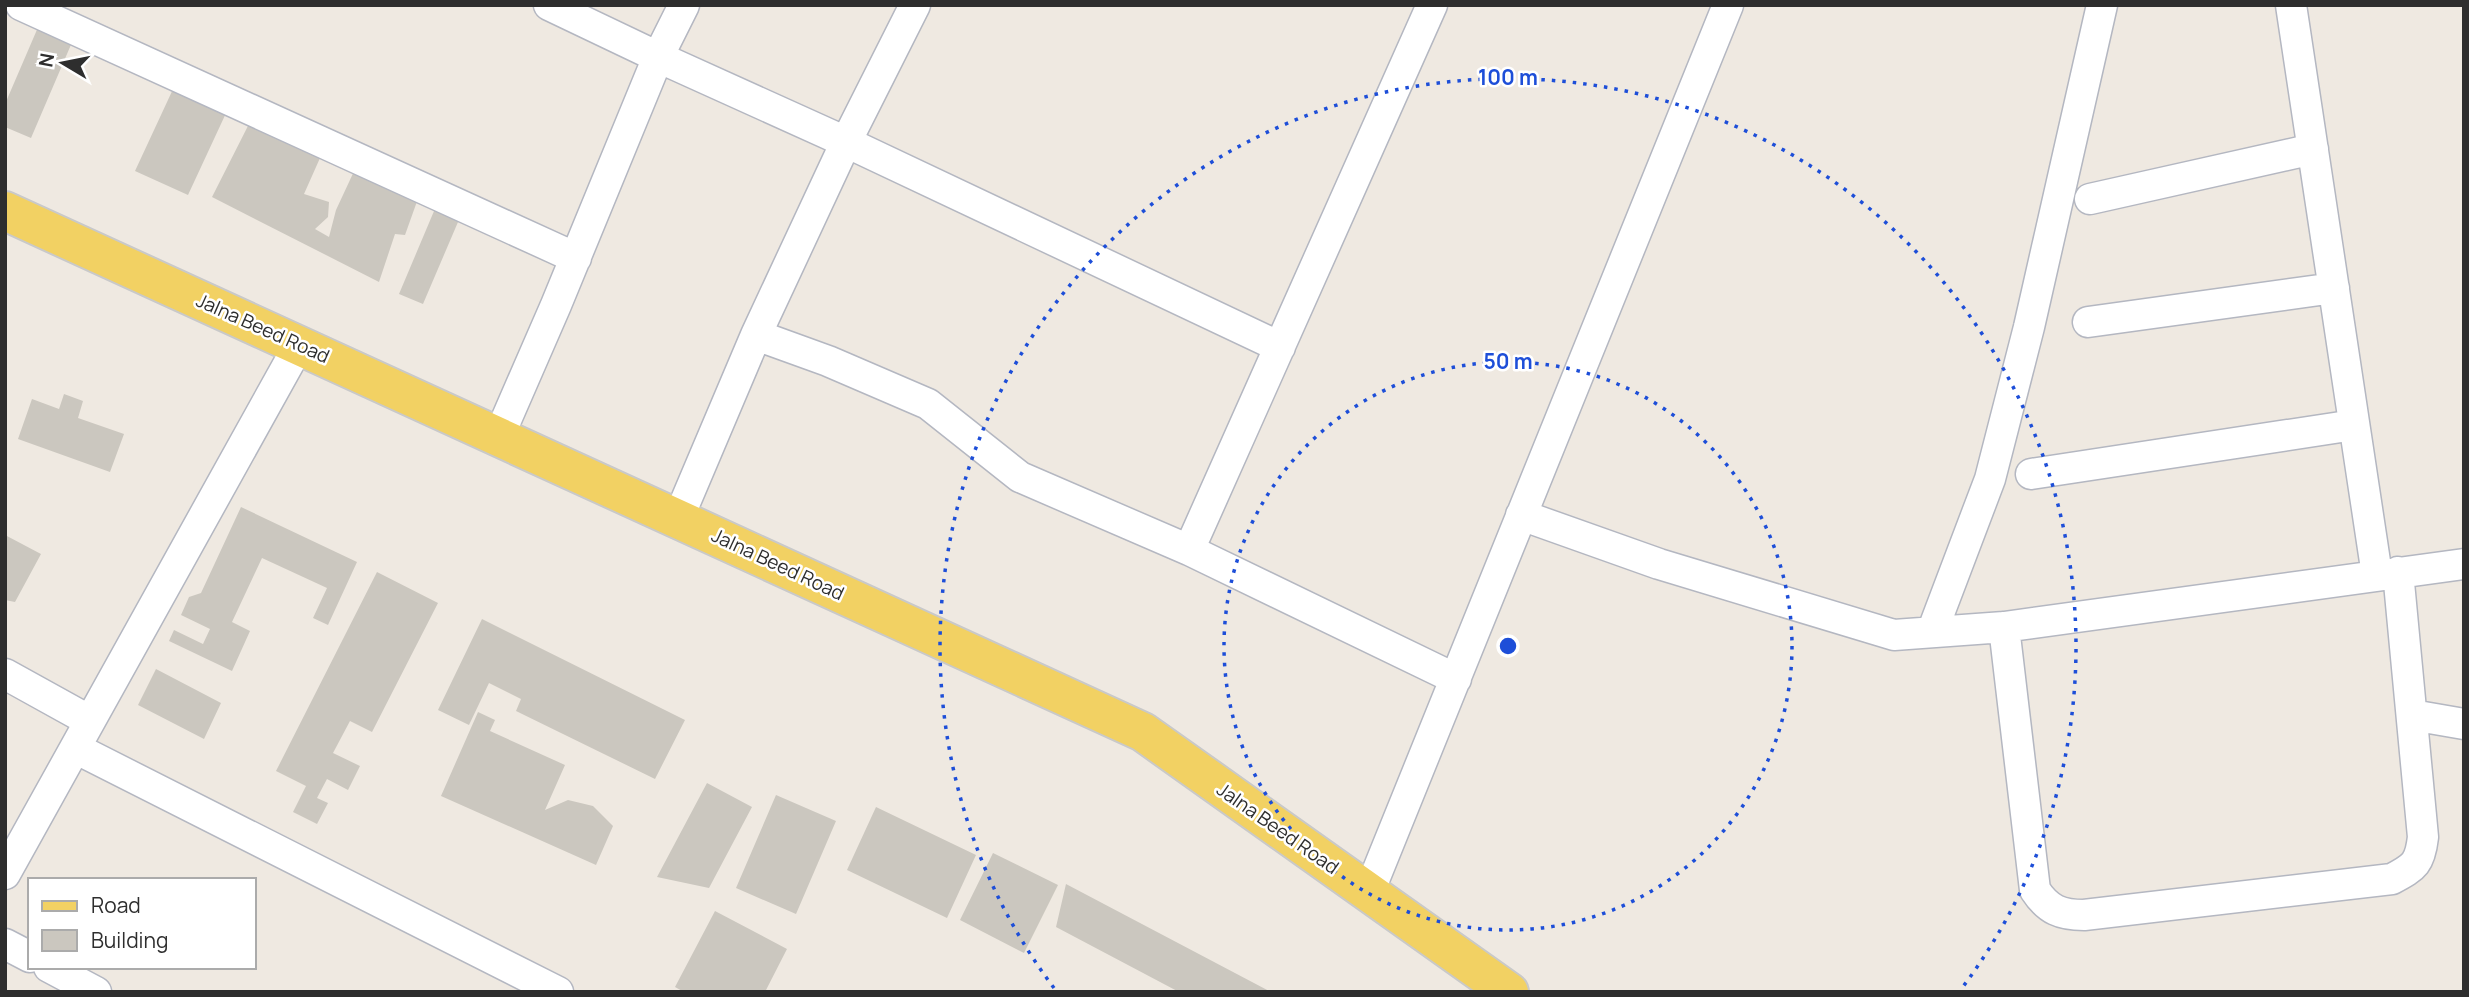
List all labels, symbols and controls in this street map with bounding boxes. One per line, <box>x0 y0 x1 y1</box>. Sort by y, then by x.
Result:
north arrow <box>28 28 98 98</box>
text: N <box>32 51 60 69</box>
text: 100 m <box>1478 63 1538 91</box>
street label: Jalna Beed Road <box>192 287 334 369</box>
text: 50 m <box>1483 347 1533 375</box>
street label: Jalna Beed Road <box>708 522 848 606</box>
centre of rings <box>1496 634 1520 658</box>
street label: Jalna Beed Road <box>1212 776 1344 880</box>
legend <box>28 878 256 969</box>
text: Road <box>91 891 141 919</box>
text: Building <box>91 926 168 954</box>

